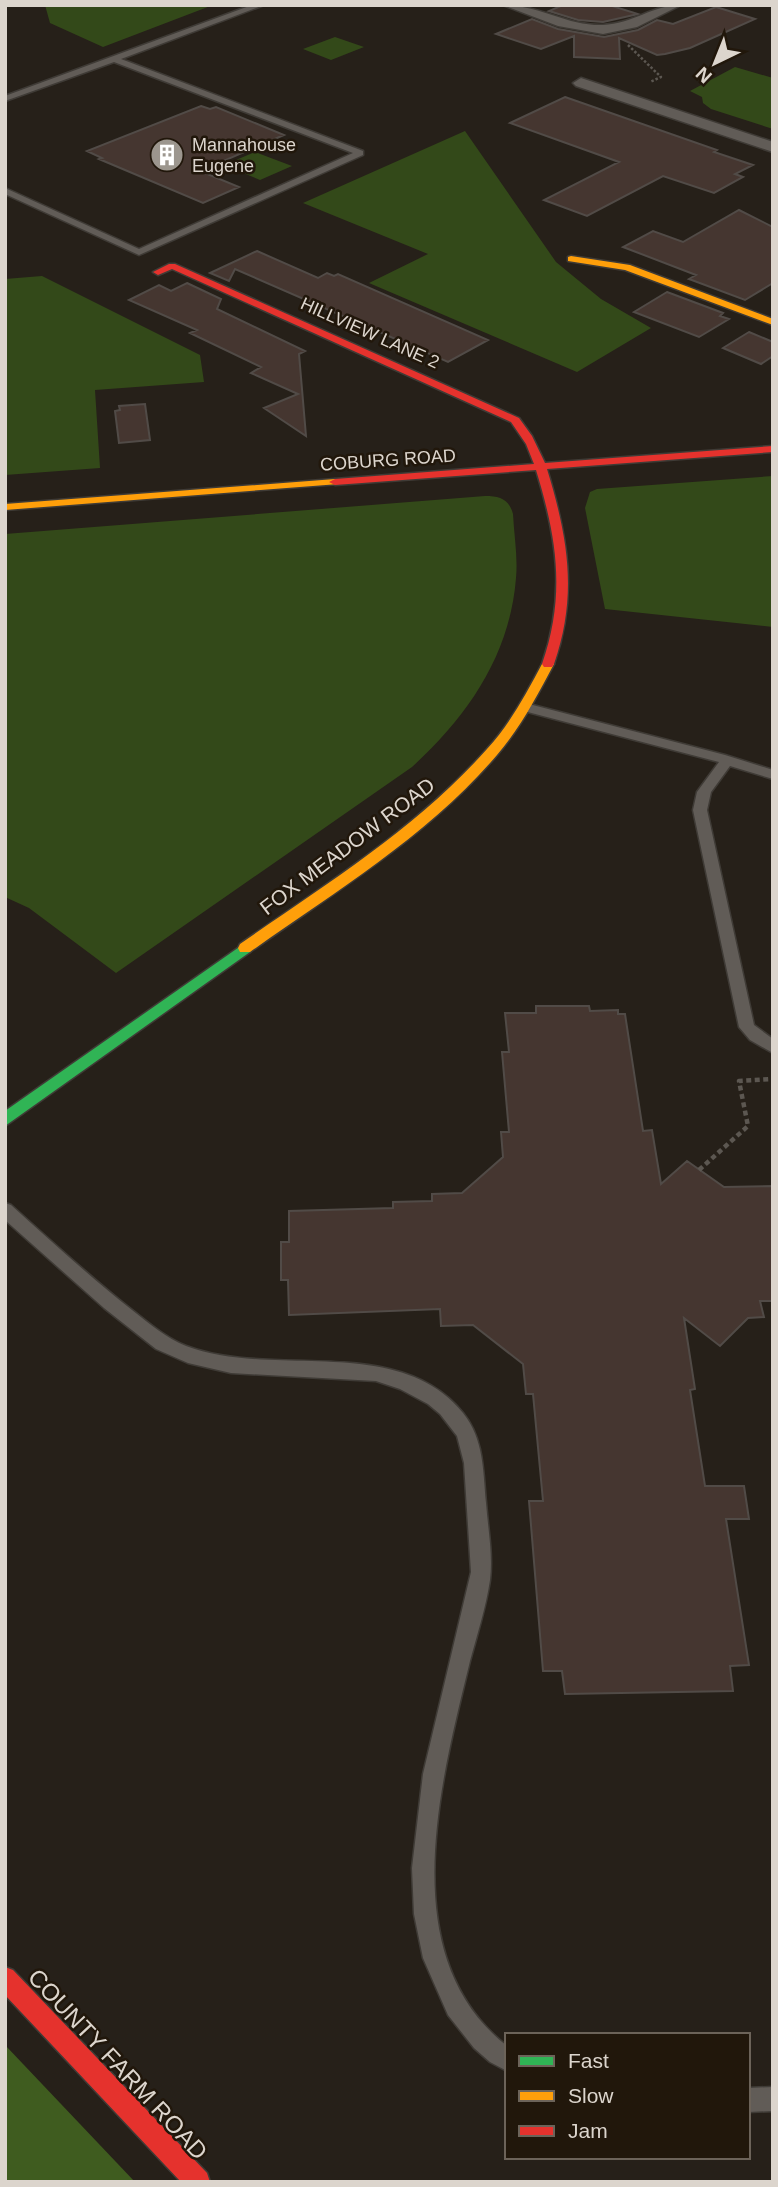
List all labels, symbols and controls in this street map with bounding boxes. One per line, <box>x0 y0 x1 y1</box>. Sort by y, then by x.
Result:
north arrow <box>680 28 750 98</box>
text: N <box>692 63 716 87</box>
place label: Mannahouse Eugene <box>192 135 296 176</box>
building icon: Mannahouse Eugene <box>148 136 186 174</box>
street label: HILLVIEW LANE 2 <box>298 293 442 373</box>
street label: COBURG ROAD <box>319 445 457 475</box>
street label: FOX MEADOW ROAD <box>255 773 439 919</box>
street label: COUNTY FARM ROAD <box>23 1963 213 2165</box>
legend <box>505 2033 750 2159</box>
text: Fast <box>568 2049 609 2072</box>
text: Slow <box>568 2084 614 2107</box>
text: Jam <box>568 2119 608 2142</box>

